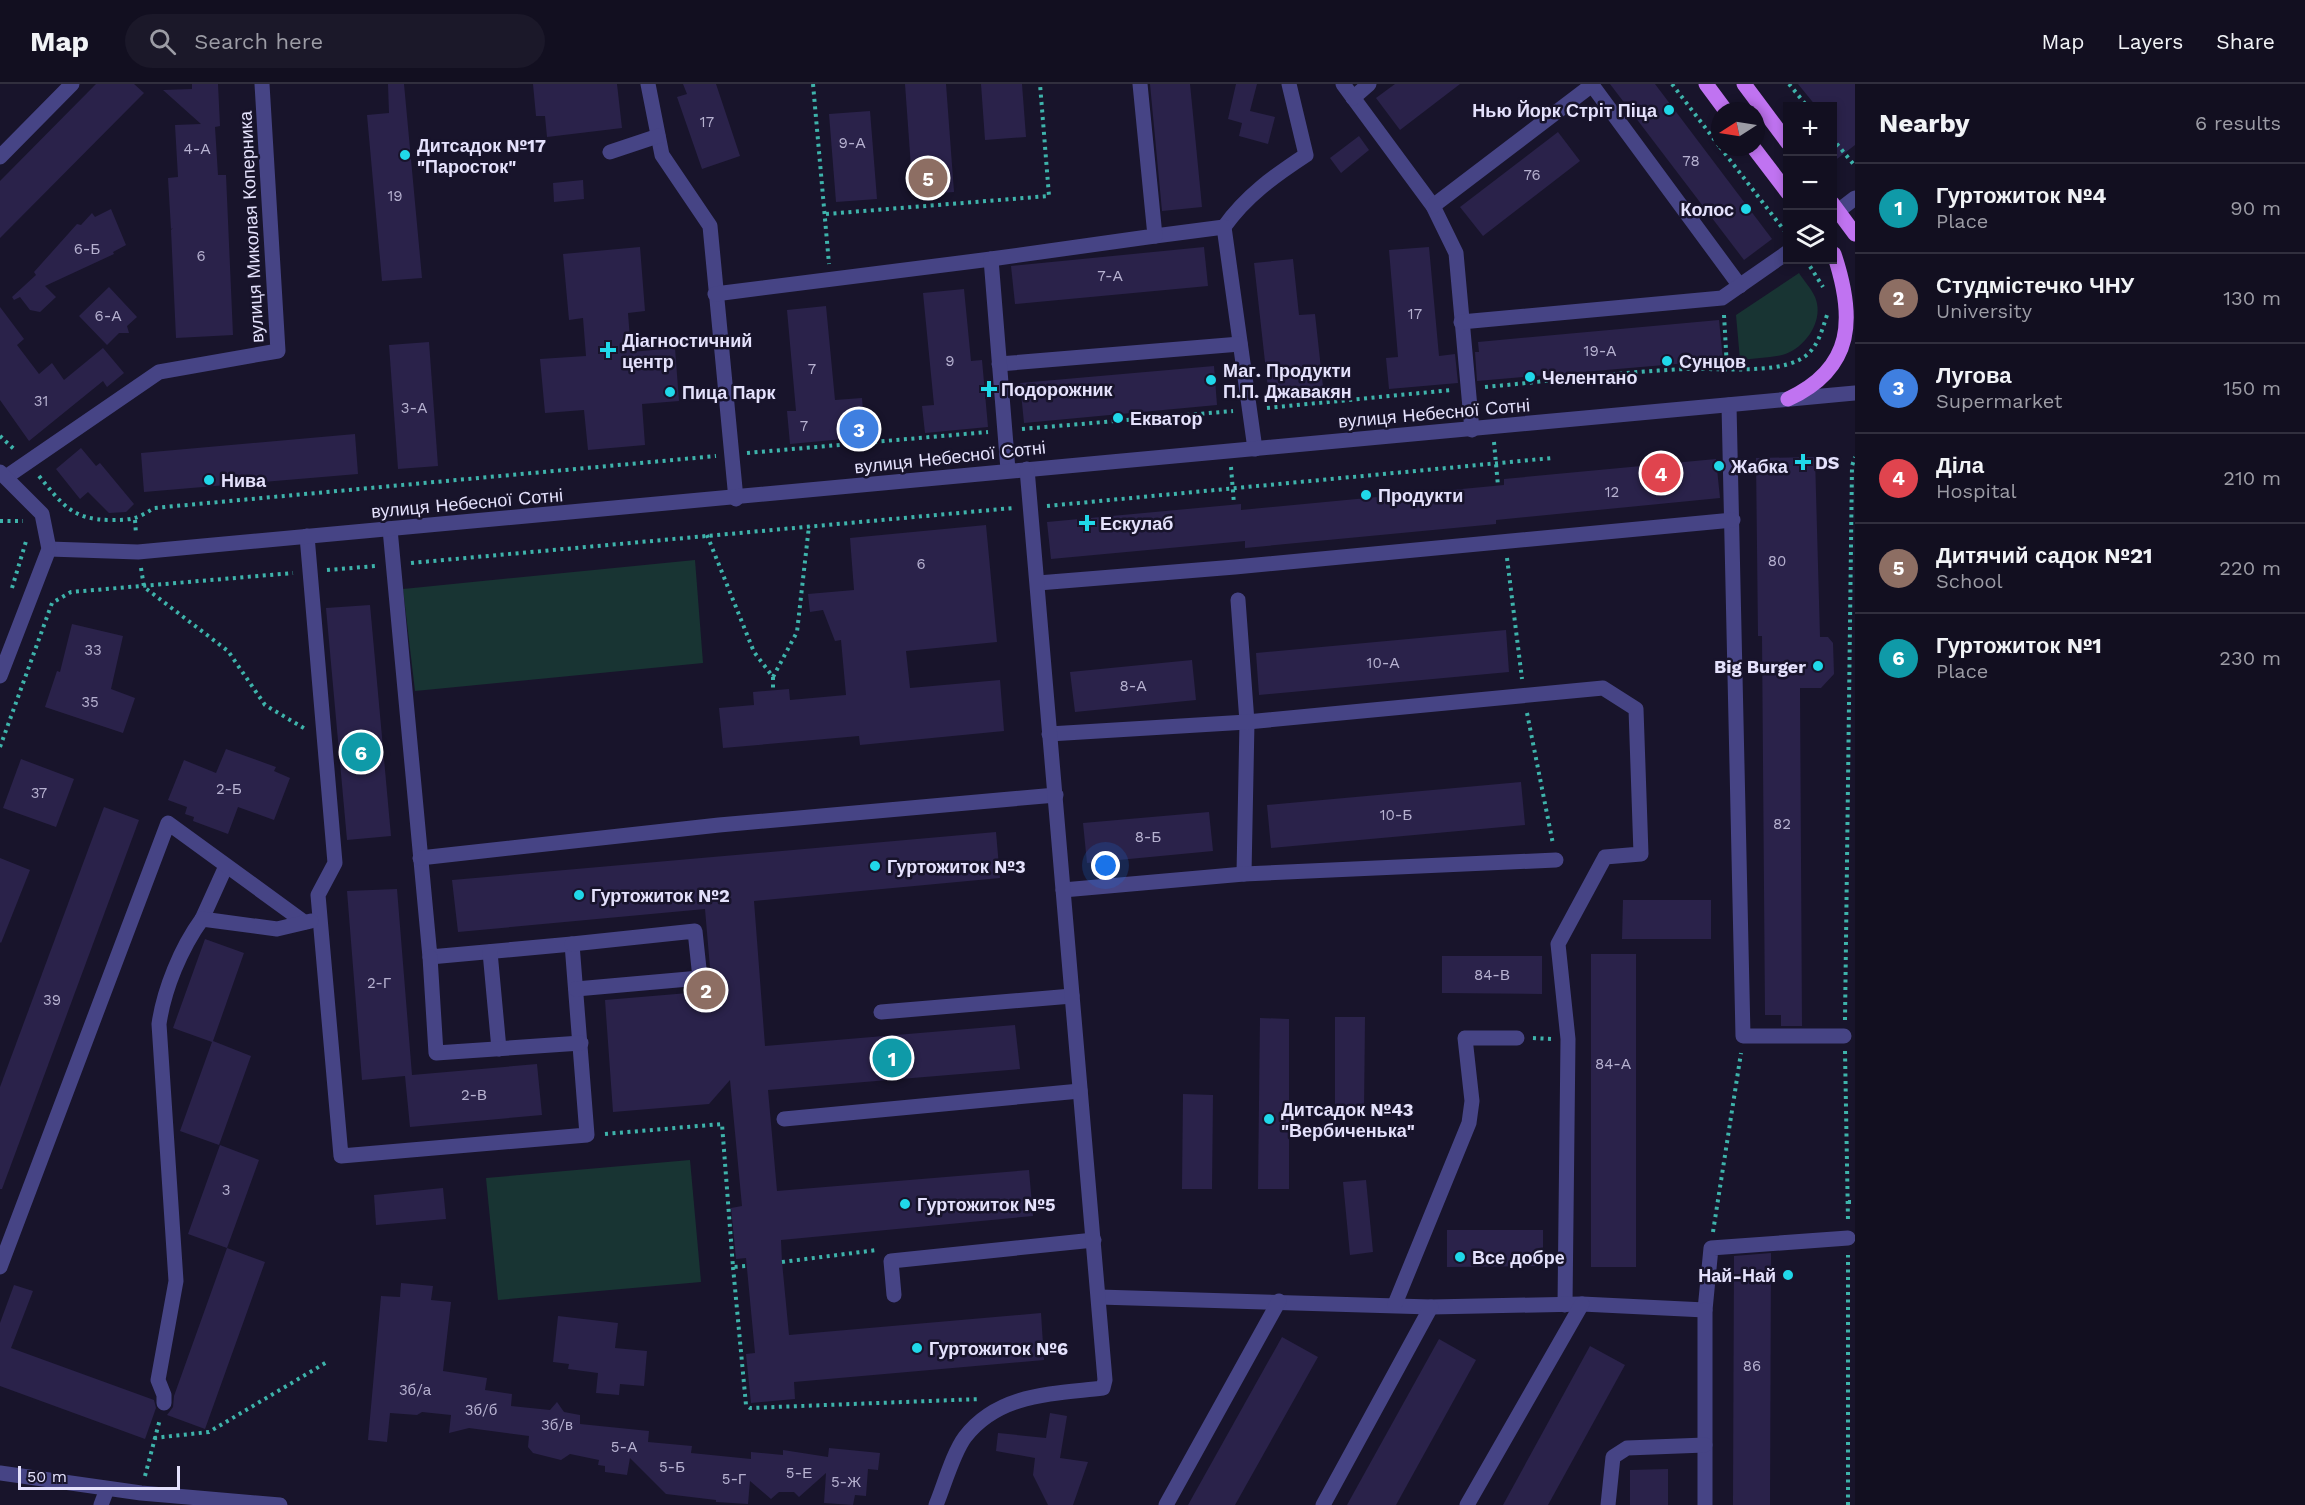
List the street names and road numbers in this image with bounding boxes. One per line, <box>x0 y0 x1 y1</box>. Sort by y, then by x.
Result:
street label: вулиця Миколая Коперника <box>234 110 268 343</box>
street label: вулиця Небесної Сотні <box>1337 394 1531 432</box>
street label: вулиця Небесної Сотні <box>853 437 1047 477</box>
street label: вулиця Небесної Сотні <box>370 484 564 522</box>

